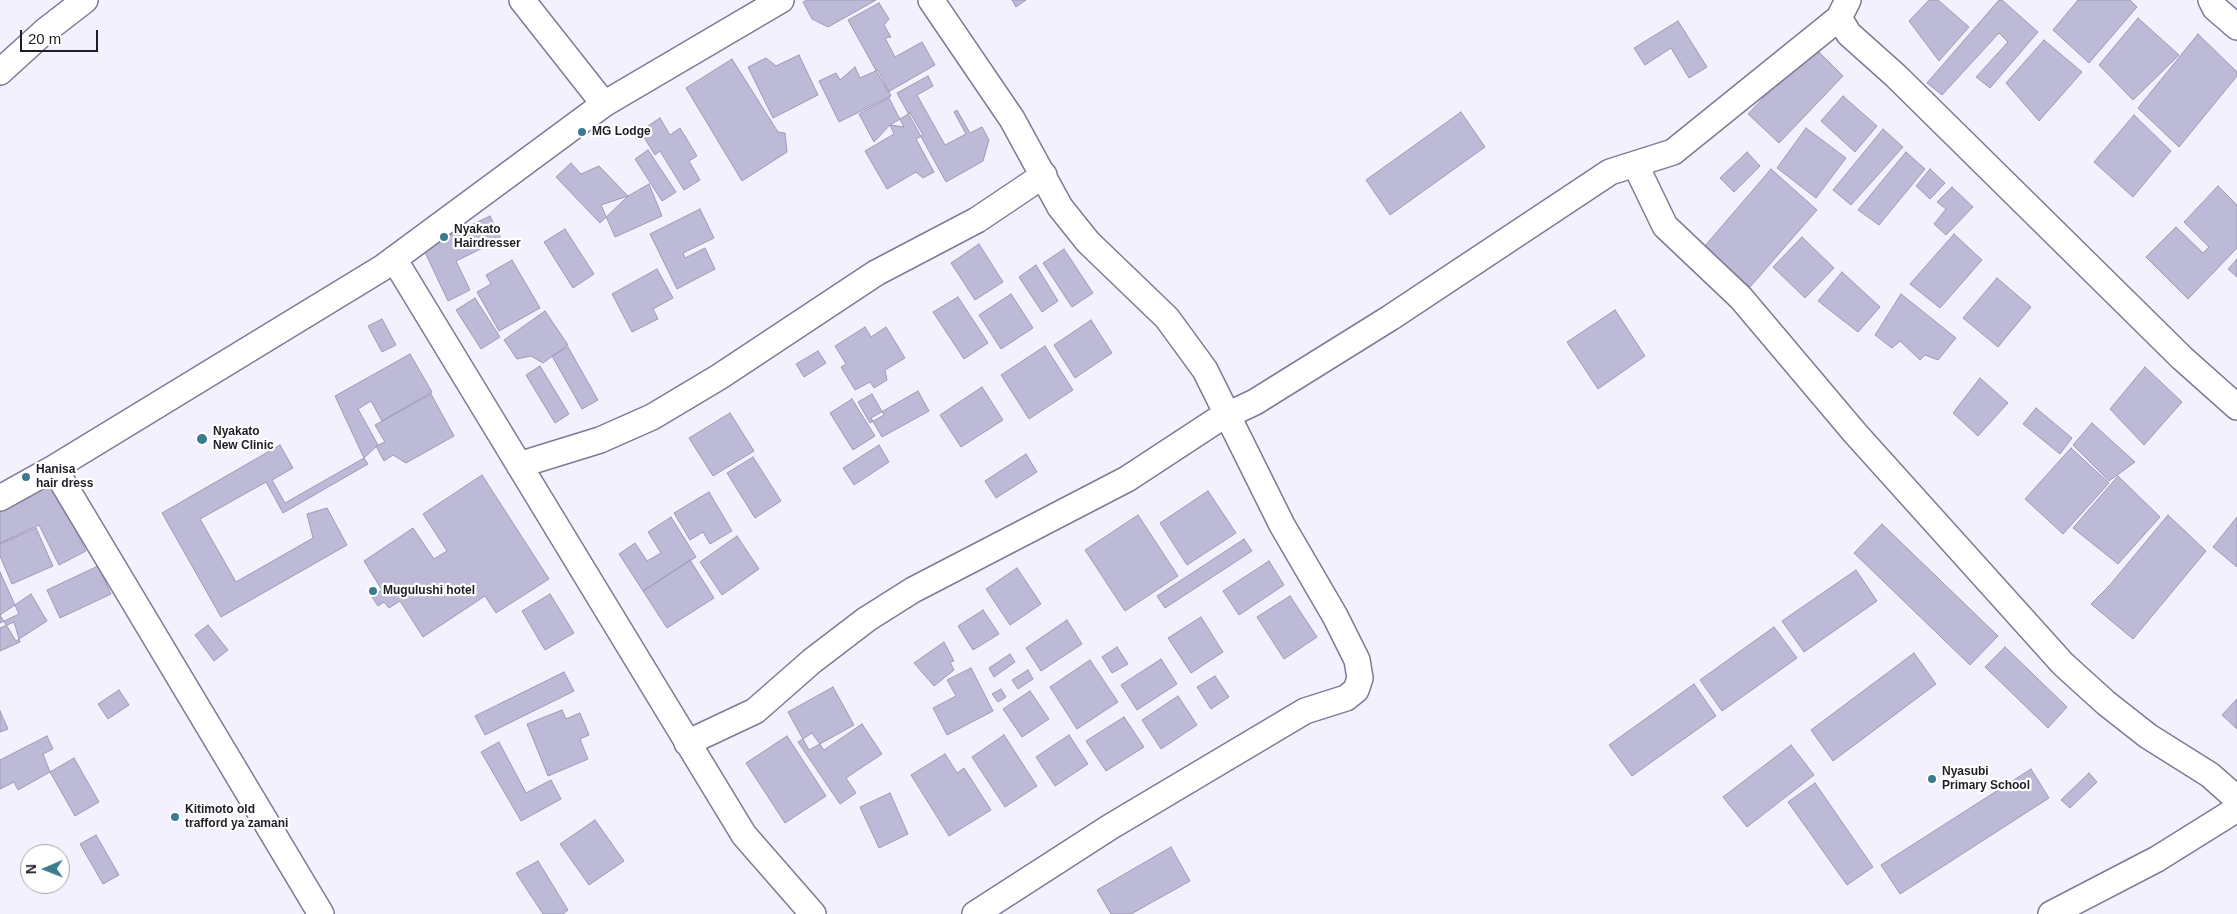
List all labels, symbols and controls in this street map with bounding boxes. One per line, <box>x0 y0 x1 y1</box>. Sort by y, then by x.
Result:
scale bar <box>22 20 100 52</box>
text: 20 m <box>28 30 61 47</box>
place label: MG Lodge <box>592 125 651 139</box>
marker: MG Lodge <box>576 126 588 138</box>
place label: Nyakato Hairdresser <box>454 223 521 251</box>
marker: Nyakato Hairdresser <box>438 231 450 243</box>
place label: Nyakato New Clinic <box>213 425 274 453</box>
marker: Nyakato New Clinic <box>195 432 209 446</box>
place label: Hanisa hair dress <box>36 463 93 491</box>
marker: Hanisa hair dress <box>20 471 32 483</box>
place label: Mugulushi hotel <box>383 584 475 598</box>
marker: Mugulushi hotel <box>367 585 379 597</box>
place label: Nyasubi Primary School <box>1942 765 2030 793</box>
marker: Nyasubi Primary School <box>1926 773 1938 785</box>
place label: Kitimoto old trafford ya zamani <box>185 803 288 831</box>
marker: Kitimoto old trafford ya zamani <box>169 811 181 823</box>
north arrow <box>20 844 70 894</box>
text: N <box>23 864 39 874</box>

